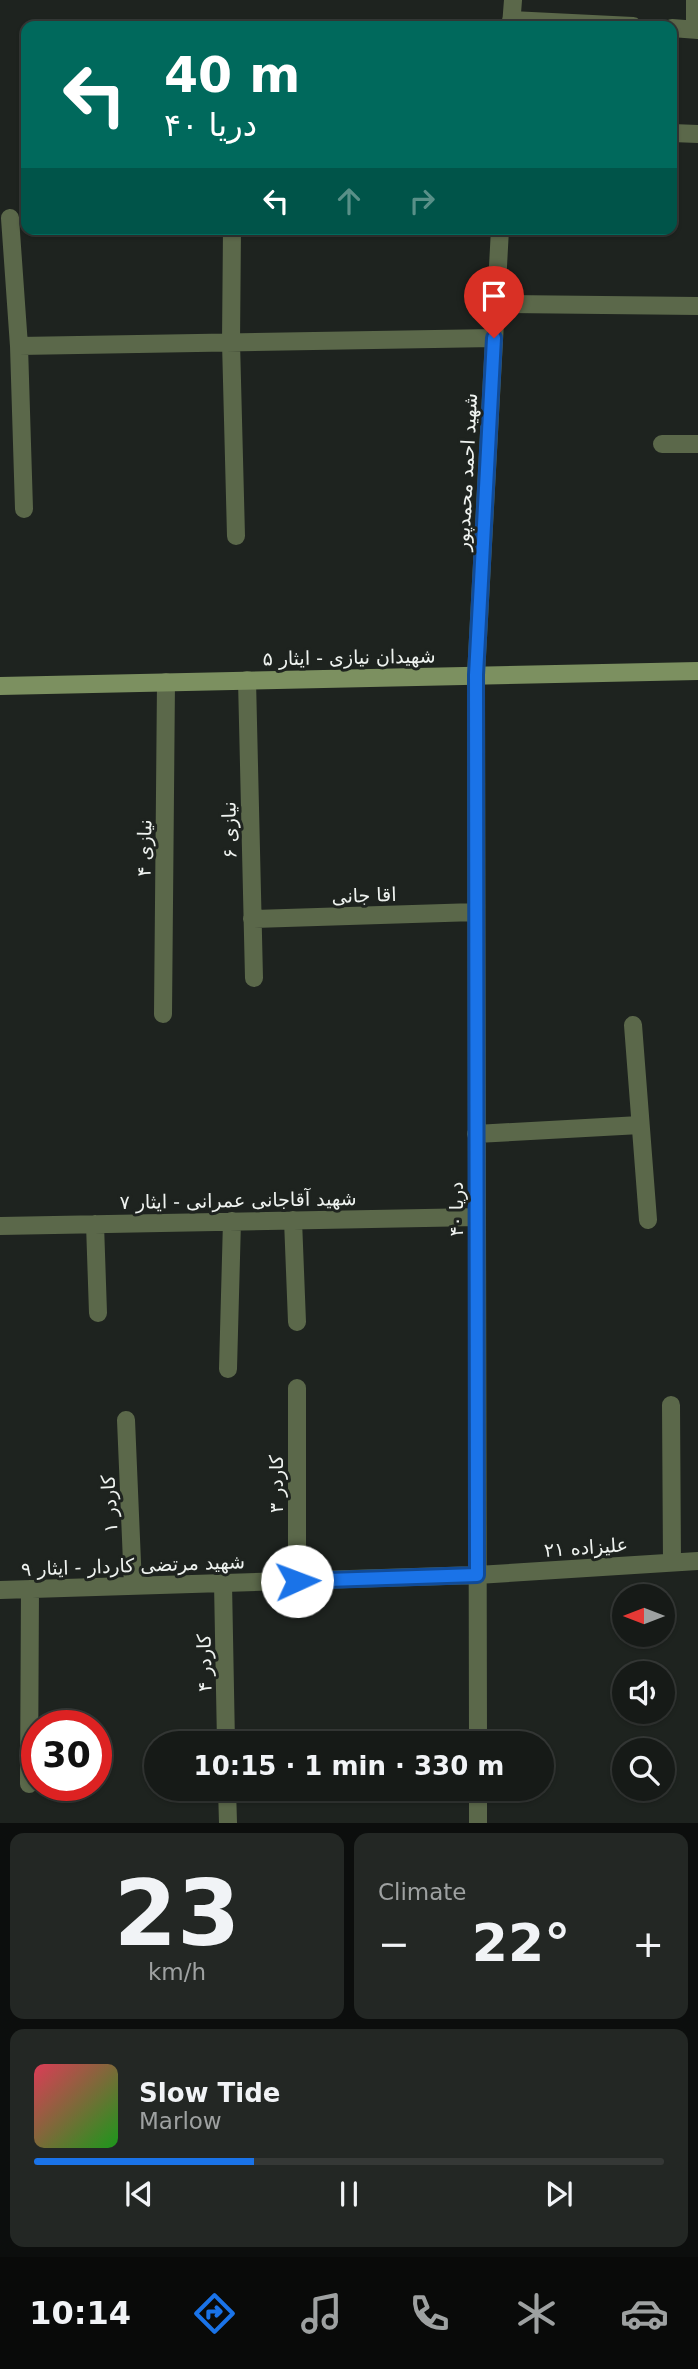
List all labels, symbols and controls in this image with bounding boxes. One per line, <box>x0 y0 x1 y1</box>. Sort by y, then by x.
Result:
text: 40 m <box>164 47 300 104</box>
icon: left <box>49 49 140 140</box>
text: دریا ۴۰ <box>164 106 257 144</box>
icon: left <box>257 182 295 220</box>
icon: ahead <box>330 182 368 220</box>
icon: right <box>403 182 441 220</box>
pin <box>464 266 524 338</box>
icon: arrive <box>475 277 513 315</box>
street label: شهید احمد محمدپور <box>451 392 482 553</box>
street label: شهیدان نیازی - ایثار ۵ <box>262 644 436 671</box>
street label: نیازی ۶ <box>218 801 241 859</box>
street label: نیازی ۴ <box>133 819 156 877</box>
street label: اقا جانی <box>331 883 397 907</box>
street label: دریا ۴۰ <box>445 1181 468 1237</box>
street label: شهید آقاجانی عمرانی - ایثار ۷ <box>119 1186 357 1214</box>
street label: کاردر ۳ <box>265 1454 288 1513</box>
street label: کاردر ۱ <box>96 1474 122 1533</box>
street label: علیزاده ۲۱ <box>543 1533 629 1562</box>
position arrow <box>260 1544 334 1618</box>
street label: شهید مرتضی کاردار - ایثار ۹ <box>21 1550 245 1581</box>
north arrow <box>612 1584 676 1647</box>
map controls <box>612 1584 675 1801</box>
street label: کاردر ۴ <box>192 1633 217 1692</box>
button: sound <box>612 1661 675 1724</box>
speed limit sign: 30 <box>21 1710 112 1801</box>
button: search <box>612 1738 675 1801</box>
text: 10:15 · 1 min · 330 m <box>194 1751 504 1781</box>
text: 23 <box>114 1861 240 1966</box>
text: Climate <box>378 1879 467 1905</box>
text: 22° <box>472 1913 570 1973</box>
text: − <box>378 1922 410 1966</box>
text: + <box>632 1922 664 1966</box>
text: km/h <box>148 1959 206 1985</box>
text: Slow Tide <box>139 2078 280 2108</box>
text: Marlow <box>139 2108 222 2134</box>
icon: previous <box>120 2175 158 2213</box>
icon: pause <box>330 2175 368 2213</box>
icon: next <box>540 2175 578 2213</box>
icon: directions <box>190 2289 239 2338</box>
icon: music <box>297 2289 346 2338</box>
icon: phone <box>405 2289 454 2338</box>
icon: climate <box>512 2289 561 2338</box>
icon: car <box>620 2289 669 2338</box>
text: 10:14 <box>29 2294 131 2332</box>

